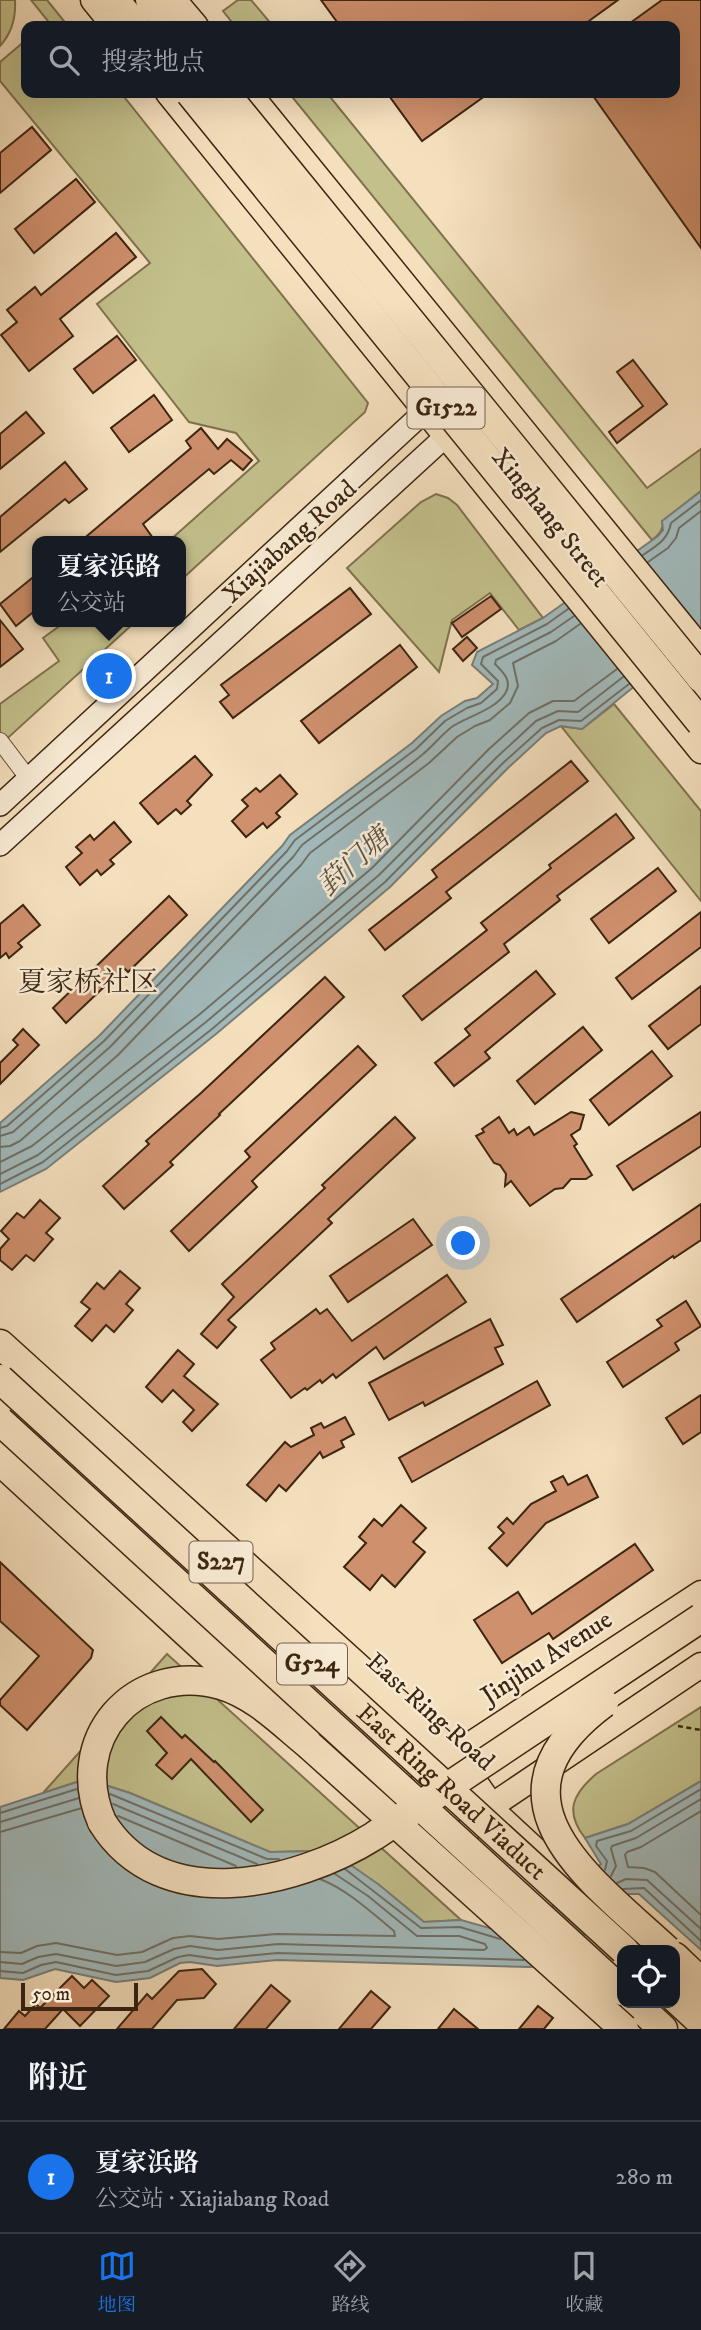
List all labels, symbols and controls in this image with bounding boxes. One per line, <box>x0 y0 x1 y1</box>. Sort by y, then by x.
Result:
search box <box>21 21 680 98</box>
icon: search <box>45 41 83 79</box>
text: 搜索地点 <box>101 46 205 79</box>
road number: G1522 <box>408 388 485 428</box>
street label: Xinghang Street <box>484 442 616 594</box>
street label: Xiajiabang Road <box>216 473 364 611</box>
popup <box>32 536 186 627</box>
text: 夏家浜路 <box>57 551 161 584</box>
text: 公交站 <box>57 589 126 618</box>
pin: 1 <box>86 650 132 702</box>
water label: 葑门塘 <box>311 818 400 903</box>
district label: 夏家桥社区 <box>18 965 158 1000</box>
your location <box>446 1226 480 1260</box>
road number: S227 <box>190 1542 252 1582</box>
street label: Jinjihu Avenue <box>474 1603 619 1714</box>
road number: G524 <box>277 1644 347 1684</box>
street label: East Ring Road <box>359 1646 501 1778</box>
street label: East Ring Road Viaduct <box>349 1697 554 1888</box>
map controls <box>617 1945 680 2008</box>
button: locate <box>617 1945 680 2008</box>
scale bar <box>21 1980 138 2012</box>
text: 50 m <box>32 1983 70 2006</box>
text: 附近 <box>28 2060 88 2097</box>
text: 夏家浜路 <box>95 2147 199 2180</box>
text: 1 <box>47 2163 55 2192</box>
text: 280 m <box>616 2163 673 2192</box>
text: 公交站 · Xiajiabang Road <box>95 2185 329 2214</box>
tab: 地图 <box>98 2247 136 2317</box>
tab: 路线 <box>331 2247 369 2317</box>
tab: 收藏 <box>565 2247 603 2317</box>

